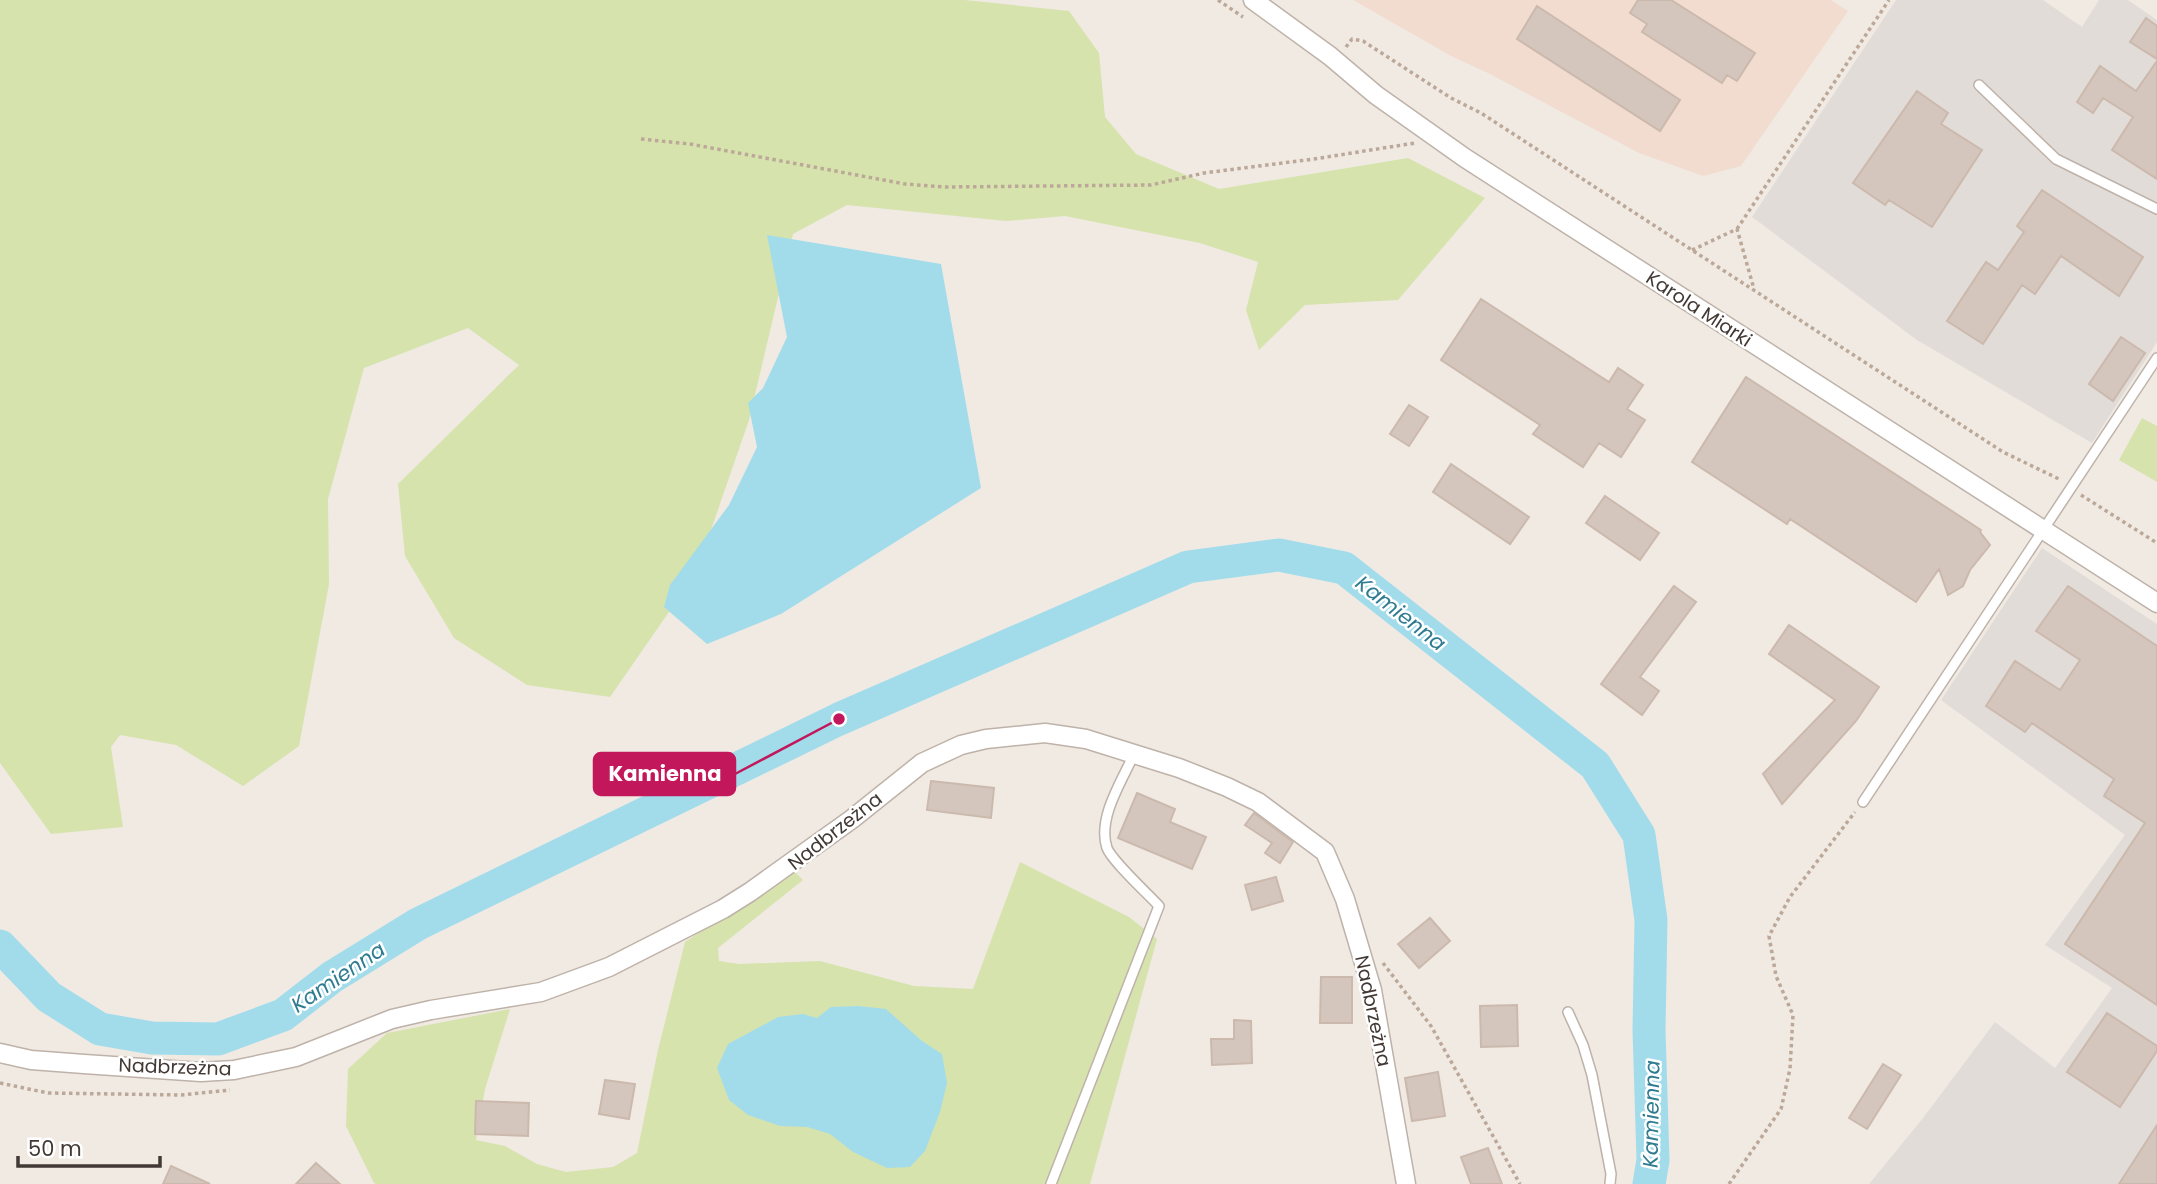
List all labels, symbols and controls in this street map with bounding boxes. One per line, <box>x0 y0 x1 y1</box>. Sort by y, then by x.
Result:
street label: Karola Miarki <box>1641 265 1757 353</box>
water label: Kamienna <box>1350 568 1452 658</box>
callout: Kamienna <box>594 753 735 795</box>
text: Kamienna <box>609 759 721 788</box>
street label: Nadbrzeżna <box>782 786 888 876</box>
water label: Kamienna <box>285 935 391 1019</box>
street label: Nadbrzeżna <box>1348 953 1398 1069</box>
street label: Nadbrzeżna <box>118 1052 232 1082</box>
water label: Kamienna <box>1636 1060 1666 1168</box>
scale bar <box>18 1124 159 1168</box>
text: 50 m <box>28 1134 82 1163</box>

